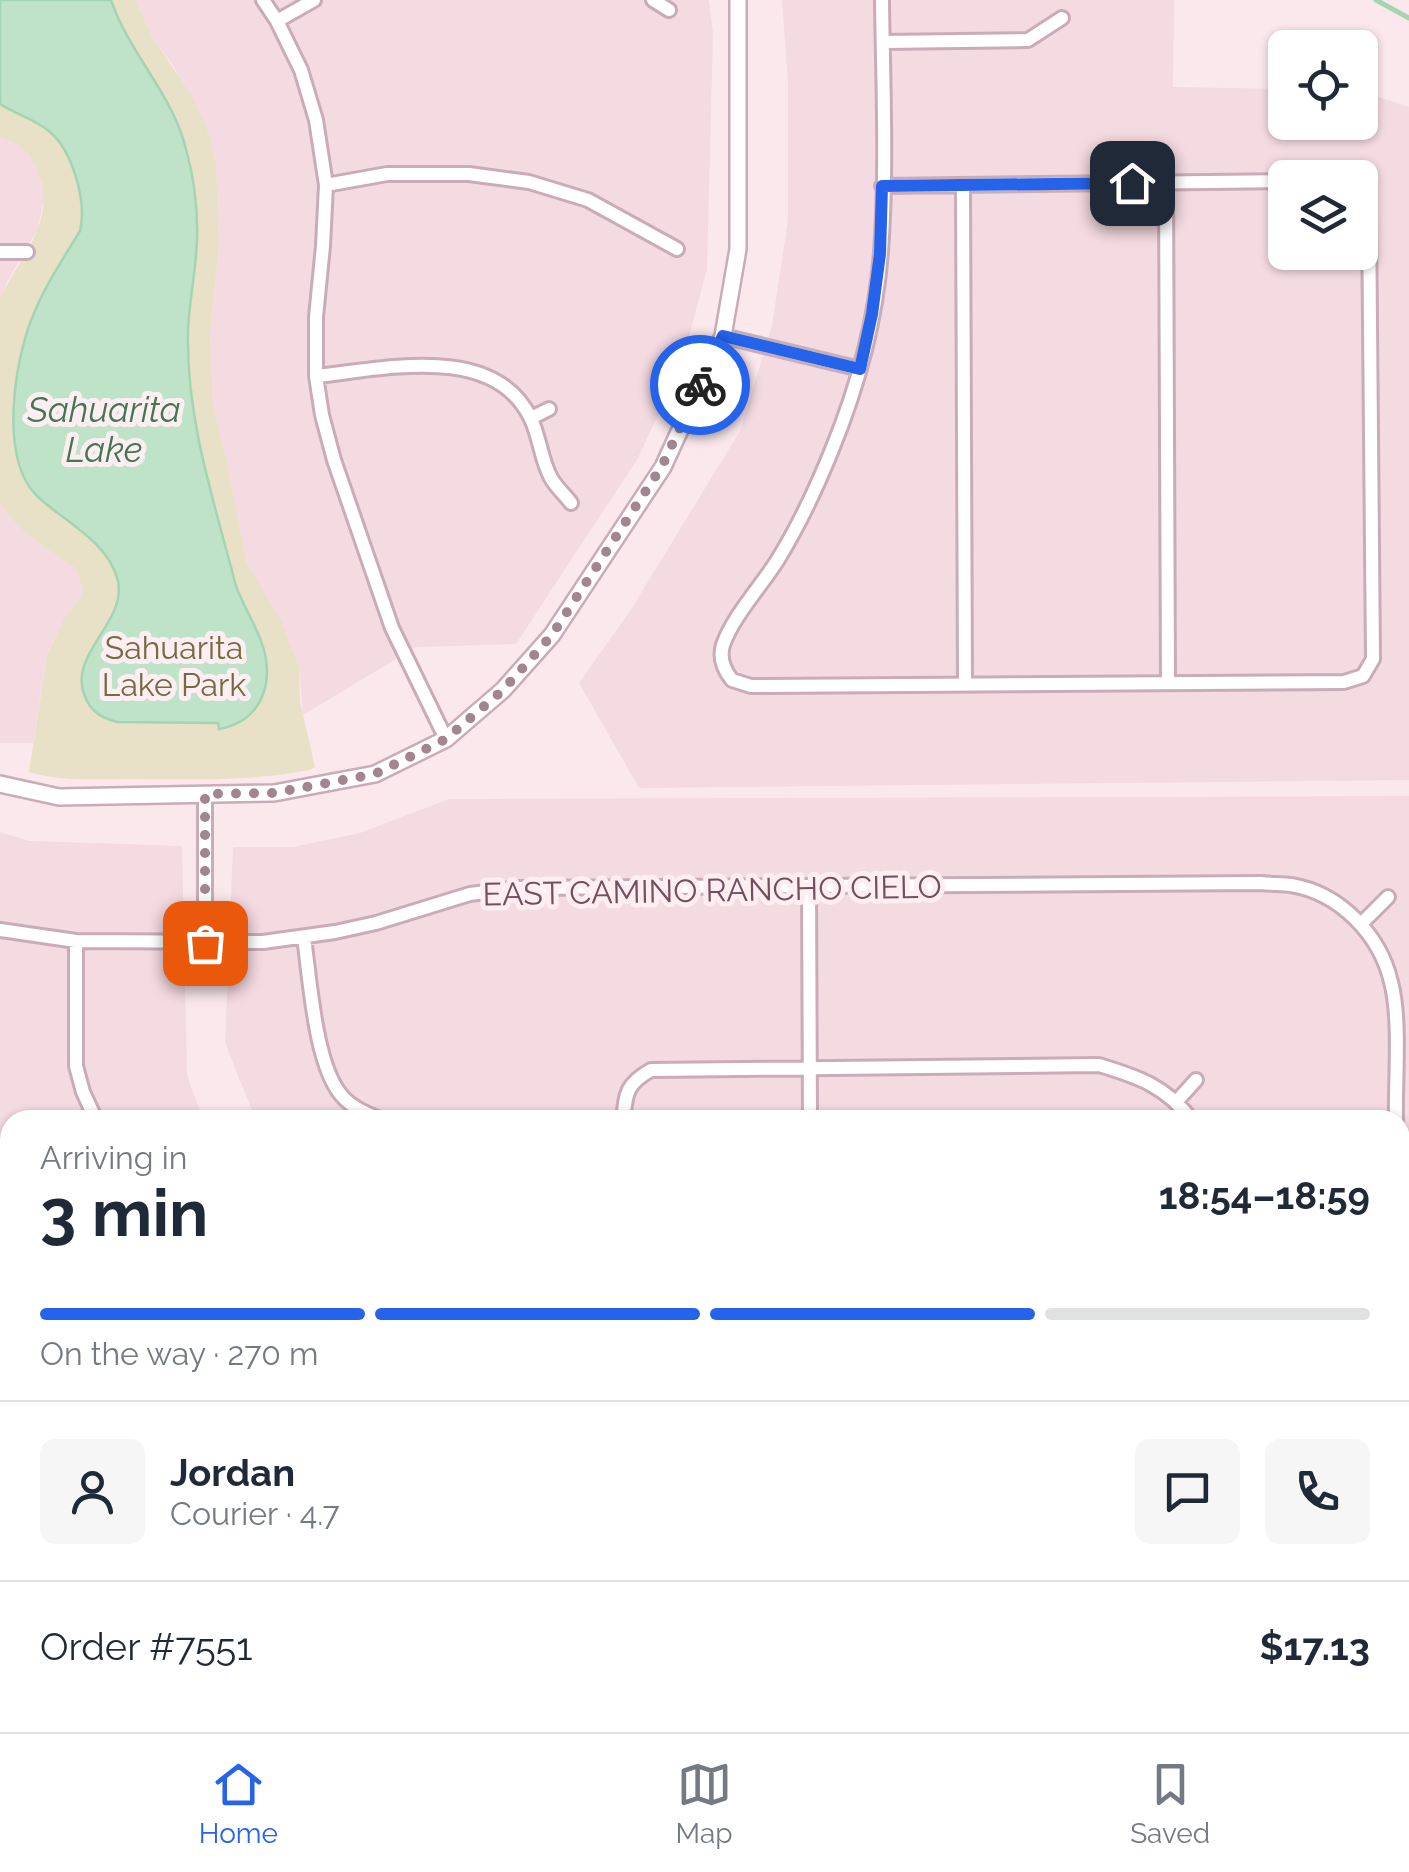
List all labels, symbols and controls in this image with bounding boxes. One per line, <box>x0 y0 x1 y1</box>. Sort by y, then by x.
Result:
map controls <box>1268 30 1378 270</box>
button: locate <box>1268 30 1378 140</box>
pin <box>1090 141 1175 226</box>
icon: home <box>1105 156 1160 211</box>
button: layers <box>1268 160 1378 270</box>
courier <box>650 335 750 435</box>
icon: bike <box>673 358 728 413</box>
water label: Sahuarita Lake <box>26 389 181 470</box>
park label: Sahuarita Lake Park <box>102 629 246 703</box>
street label: EAST CAMINO RANCHO CIELO <box>482 867 942 913</box>
pin <box>163 901 248 986</box>
icon: bag <box>178 916 233 971</box>
text: Arriving in <box>40 1139 187 1176</box>
text: 18:54–18:59 <box>1159 1173 1370 1218</box>
text: 3 min <box>40 1175 208 1251</box>
text: On the way · 270 m <box>40 1335 318 1372</box>
button: person <box>40 1439 145 1544</box>
button: chat <box>1135 1439 1240 1544</box>
button: phone <box>1265 1439 1370 1544</box>
text: Jordan <box>170 1450 295 1495</box>
text: Courier · 4.7 <box>170 1495 340 1532</box>
text: Order #7551 <box>40 1624 253 1669</box>
text: $17.13 <box>1259 1624 1370 1669</box>
tab: Home <box>199 1757 278 1850</box>
tab: Map <box>676 1757 733 1850</box>
tab: Saved <box>1130 1757 1210 1850</box>

